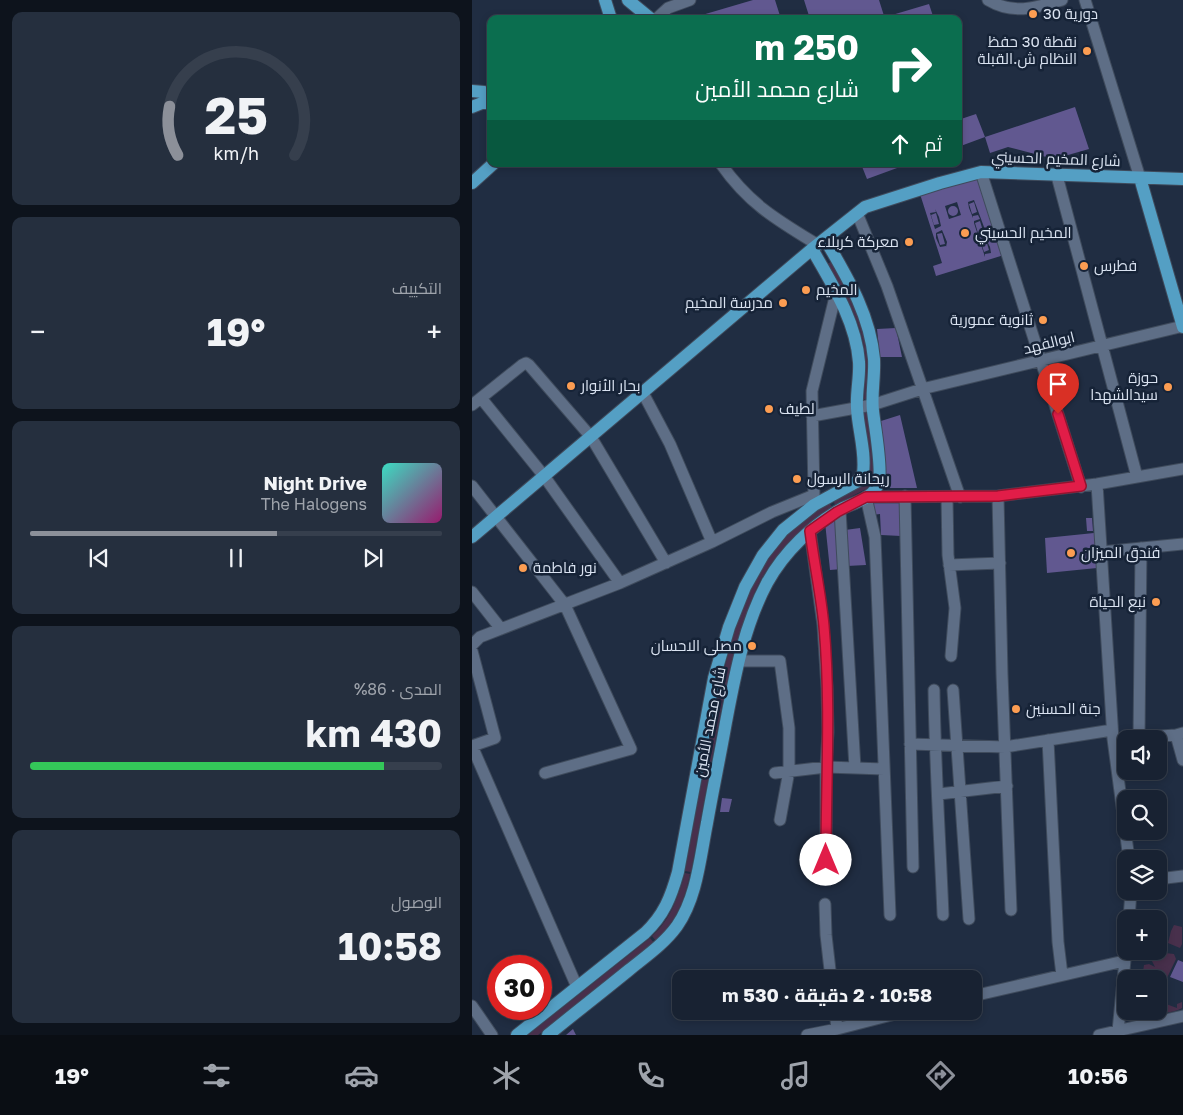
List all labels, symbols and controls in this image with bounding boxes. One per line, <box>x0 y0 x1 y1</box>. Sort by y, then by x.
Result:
place label: دورية 30 <box>1043 4 1098 23</box>
marker: دورية 30 <box>1027 8 1039 20</box>
text: 250 m <box>754 26 859 68</box>
place label: نقطة 30 حفظ النظام ش.القبلة <box>978 32 1077 69</box>
icon: right <box>877 35 942 100</box>
marker: نقطة 30 حفظ النظام ش.القبلة <box>1081 45 1093 57</box>
text: شارع محمد الأمين <box>695 75 859 102</box>
text: 25 <box>204 83 268 145</box>
icon: ahead <box>886 130 914 158</box>
text: ثم <box>924 132 942 155</box>
text: km/h <box>213 142 259 164</box>
street label: شارع المخيم الحسيني <box>991 147 1121 173</box>
place label: المخيم الحسيني <box>975 223 1072 245</box>
marker: المخيم الحسيني <box>959 227 971 239</box>
place label: معركة كربلاء <box>817 232 899 251</box>
marker: معركة كربلاء <box>903 236 915 248</box>
place label: فطرس <box>1094 256 1137 276</box>
marker: فطرس <box>1078 260 1090 272</box>
text: التكييف <box>392 278 442 298</box>
place label: المخيم <box>816 280 858 300</box>
marker: المخيم <box>800 284 812 296</box>
place label: مدرسة المخيم <box>685 293 773 313</box>
marker: مدرسة المخيم <box>777 297 789 309</box>
text: 19° <box>207 309 265 354</box>
place label: ثانوية عمورية <box>950 310 1033 329</box>
marker: ثانوية عمورية <box>1037 314 1049 326</box>
text: − <box>30 315 45 348</box>
text: + <box>427 315 442 348</box>
street label: ابوالفهد <box>1021 327 1077 359</box>
pin <box>1037 363 1079 414</box>
place label: حوزة سيدالشهدا <box>1090 368 1158 405</box>
icon: arrive <box>1044 370 1072 398</box>
place label: بحار الأنوار <box>580 376 641 395</box>
marker: بحار الأنوار <box>565 380 577 392</box>
marker: حوزة سيدالشهدا <box>1162 381 1174 393</box>
place label: لطيف <box>779 399 815 417</box>
marker: لطيف <box>763 403 775 415</box>
place label: ريحانة الرسول <box>807 469 890 488</box>
text: Night Drive <box>263 471 367 494</box>
marker: ريحانة الرسول <box>791 473 803 485</box>
text: The Halogens <box>261 494 367 514</box>
place label: فندق الميزان <box>1081 543 1160 563</box>
icon: previous <box>85 544 113 572</box>
icon: pause <box>222 544 250 572</box>
icon: next <box>359 544 387 572</box>
marker: فندق الميزان <box>1065 547 1077 559</box>
place label: نور فاطمة <box>533 558 597 577</box>
marker: نور فاطمة <box>517 562 529 574</box>
place label: نبع الحياة <box>1090 592 1146 613</box>
marker: نبع الحياة <box>1150 596 1162 608</box>
place label: مصلى الاحسان <box>651 636 742 656</box>
marker: مصلى الاحسان <box>746 640 758 652</box>
street label: شارع محمد الأمين <box>690 665 731 779</box>
text: المدى · 86% <box>354 679 442 699</box>
place label: جنة الحسنين <box>1026 699 1101 719</box>
marker: جنة الحسنين <box>1010 703 1022 715</box>
text: 430 km <box>306 710 442 755</box>
map controls <box>1117 730 1167 1020</box>
button: sound <box>1117 730 1167 780</box>
button: search <box>1117 790 1167 840</box>
position arrow <box>799 833 851 885</box>
button: layers <box>1117 850 1167 900</box>
text: الوصول <box>391 892 442 912</box>
button: + <box>1117 910 1167 960</box>
text: 10:58 <box>338 923 442 968</box>
speed limit sign: 30 <box>487 955 552 1020</box>
button: − <box>1117 970 1167 1020</box>
text: 10:58 · 2 دقيقة · 530 m <box>722 983 932 1006</box>
icon: filters <box>199 1058 234 1093</box>
icon: car <box>344 1058 379 1093</box>
icon: climate <box>489 1058 524 1093</box>
icon: phone <box>633 1058 668 1093</box>
icon: music <box>778 1058 813 1093</box>
icon: directions <box>923 1058 958 1093</box>
text: 19° <box>55 1062 89 1089</box>
text: 10:56 <box>1068 1062 1128 1089</box>

